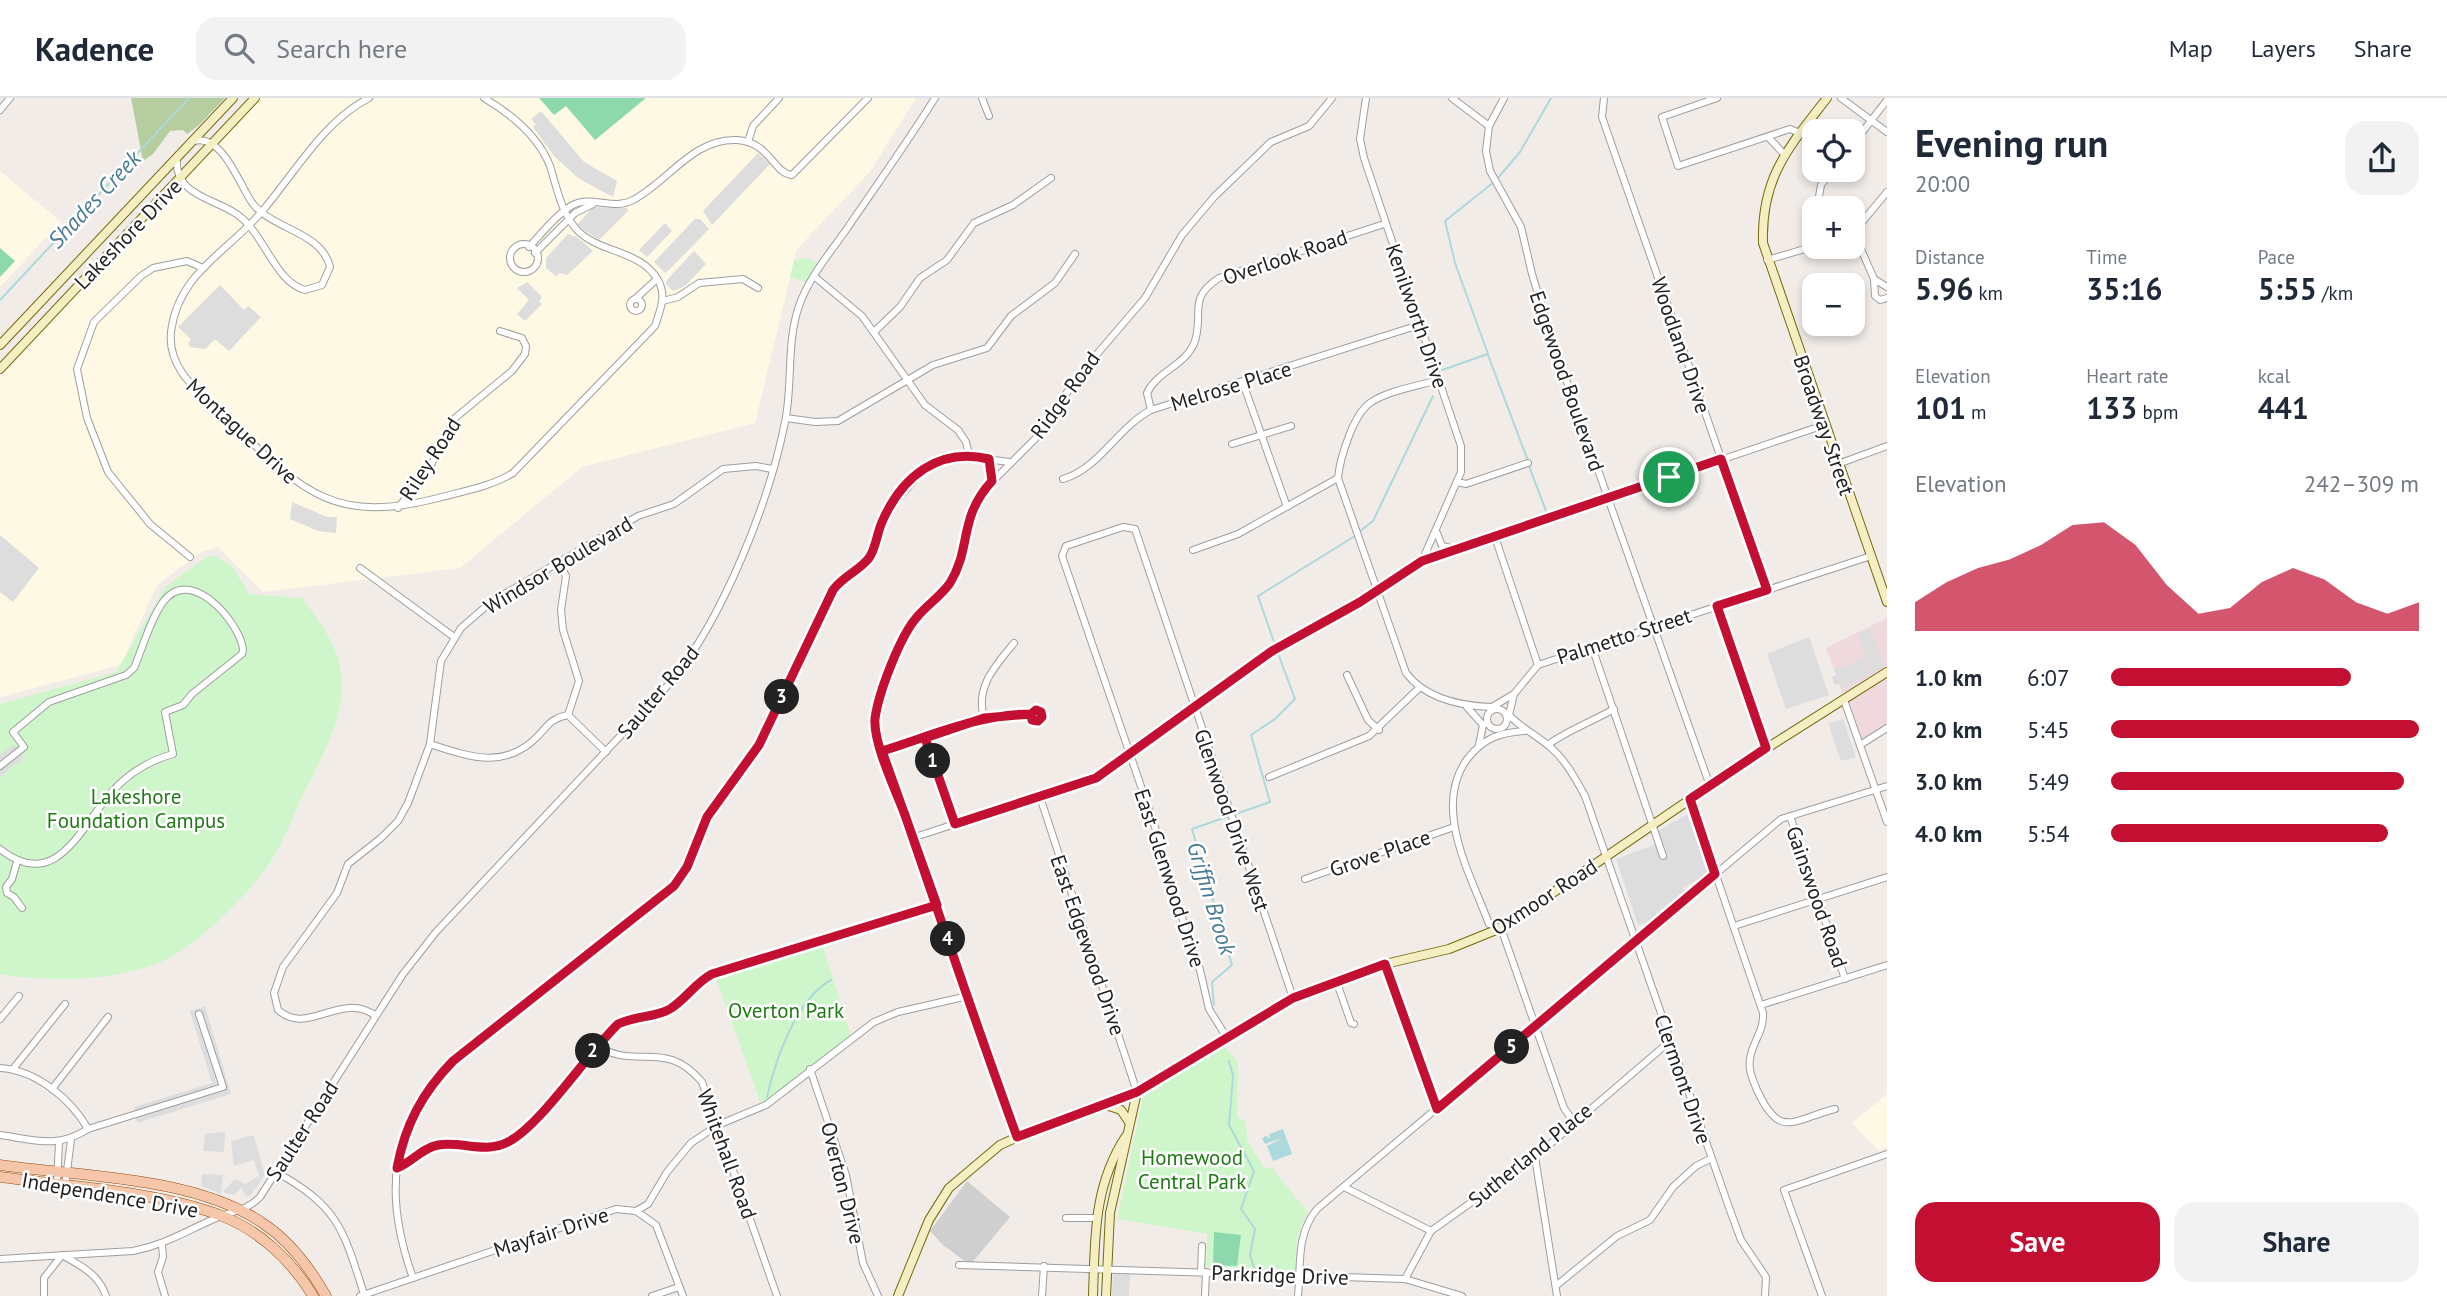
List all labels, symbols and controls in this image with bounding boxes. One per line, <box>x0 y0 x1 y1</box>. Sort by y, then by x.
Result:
search box <box>196 17 686 80</box>
text: Kadence <box>35 27 154 70</box>
icon: search <box>220 29 258 67</box>
text: Search here <box>276 32 407 65</box>
text: Map <box>2169 33 2213 64</box>
text: Layers <box>2251 33 2316 64</box>
text: Share <box>2354 33 2412 64</box>
text: Evening run <box>1915 118 2108 167</box>
map controls <box>1802 119 1865 336</box>
button: locate <box>1802 119 1865 182</box>
button: share <box>2345 121 2419 195</box>
water label: Shades Creek <box>41 143 148 254</box>
text: 20:00 <box>1915 169 1970 198</box>
street label: Lakeshore Drive <box>68 173 188 295</box>
button: + <box>1802 196 1865 259</box>
street label: Overlook Road <box>1219 223 1351 291</box>
street label: Kenilworth Drive <box>1380 240 1454 392</box>
text: Distance <box>1915 245 1985 269</box>
text: Time <box>2086 245 2127 269</box>
text: Pace <box>2258 245 2295 269</box>
text: 5.96 <box>1915 269 1973 308</box>
text: 35:16 <box>2086 269 2162 308</box>
text: 5:55 <box>2258 269 2317 308</box>
street label: Woodland Drive <box>1645 273 1717 417</box>
button: − <box>1802 273 1865 336</box>
text: km <box>1973 281 2003 305</box>
text: /km <box>2317 281 2353 305</box>
street label: Edgewood Boulevard <box>1523 287 1611 475</box>
street label: Ridge Road <box>1024 346 1106 444</box>
street label: Broadway Street <box>1787 351 1861 499</box>
street label: Melrose Place <box>1167 355 1295 417</box>
text: Elevation <box>1915 364 1991 388</box>
text: Heart rate <box>2086 364 2168 388</box>
text: kcal <box>2258 364 2290 388</box>
street label: Montague Drive <box>181 372 303 490</box>
text: 101 <box>1915 388 1966 427</box>
text: 133 <box>2086 388 2137 427</box>
text: 441 <box>2258 388 2309 427</box>
text: m <box>1966 400 1987 424</box>
text: bpm <box>2137 400 2178 424</box>
street label: Riley Road <box>393 412 467 506</box>
pin <box>1639 447 1699 507</box>
icon: arrive <box>1650 458 1688 496</box>
text: Elevation <box>1915 469 2007 498</box>
text: 242–309 m <box>2304 469 2419 498</box>
street label: Windsor Boulevard <box>479 510 637 620</box>
street label: Palmetto Street <box>1553 602 1695 670</box>
street label: Saulter Road <box>611 640 705 744</box>
text: 1.0 km <box>1915 663 1982 692</box>
text: 6:07 <box>2027 663 2070 692</box>
pin: 3 <box>764 680 800 714</box>
text: 3 <box>776 684 787 708</box>
text: 2.0 km <box>1915 715 1982 744</box>
text: 5:45 <box>2027 715 2070 744</box>
street label: Glenwood Drive West <box>1188 725 1276 915</box>
pin: 1 <box>916 744 950 778</box>
text: 1 <box>927 748 938 772</box>
text: 3.0 km <box>1915 767 1982 796</box>
text: 5:49 <box>2027 767 2070 796</box>
park label: Lakeshore Foundation Campus <box>47 783 225 834</box>
street label: East Glenwood Drive <box>1128 785 1212 971</box>
text: 4.0 km <box>1915 819 1982 848</box>
text: 5:54 <box>2027 819 2070 848</box>
street label: Gainswood Road <box>1780 822 1854 972</box>
street label: Grove Place <box>1326 823 1434 883</box>
water label: Griffin Brook <box>1181 838 1243 960</box>
street label: East Edgewood Drive <box>1044 851 1132 1039</box>
street label: Oxmoor Road <box>1486 853 1602 941</box>
pin: 4 <box>930 922 965 956</box>
text: 4 <box>942 926 953 950</box>
park label: Overton Park <box>728 997 844 1024</box>
street label: Clermont Drive <box>1648 1011 1718 1147</box>
pin: 5 <box>1494 1030 1530 1065</box>
pin: 2 <box>576 1034 610 1068</box>
text: 5 <box>1506 1034 1517 1058</box>
text: 2 <box>587 1038 598 1062</box>
street label: Saulter Road <box>260 1076 344 1186</box>
street label: Whitehall Road <box>691 1085 763 1223</box>
street label: Sutherland Place <box>1463 1097 1597 1213</box>
street label: Overton Drive <box>815 1119 871 1247</box>
park label: Homewood Central Park <box>1138 1144 1246 1195</box>
street label: Independence Drive <box>20 1166 200 1224</box>
street label: Mayfair Drive <box>490 1201 612 1263</box>
button: Save <box>1915 1202 2160 1282</box>
button: Share <box>2174 1202 2419 1282</box>
street label: Parkridge Drive <box>1211 1259 1349 1291</box>

